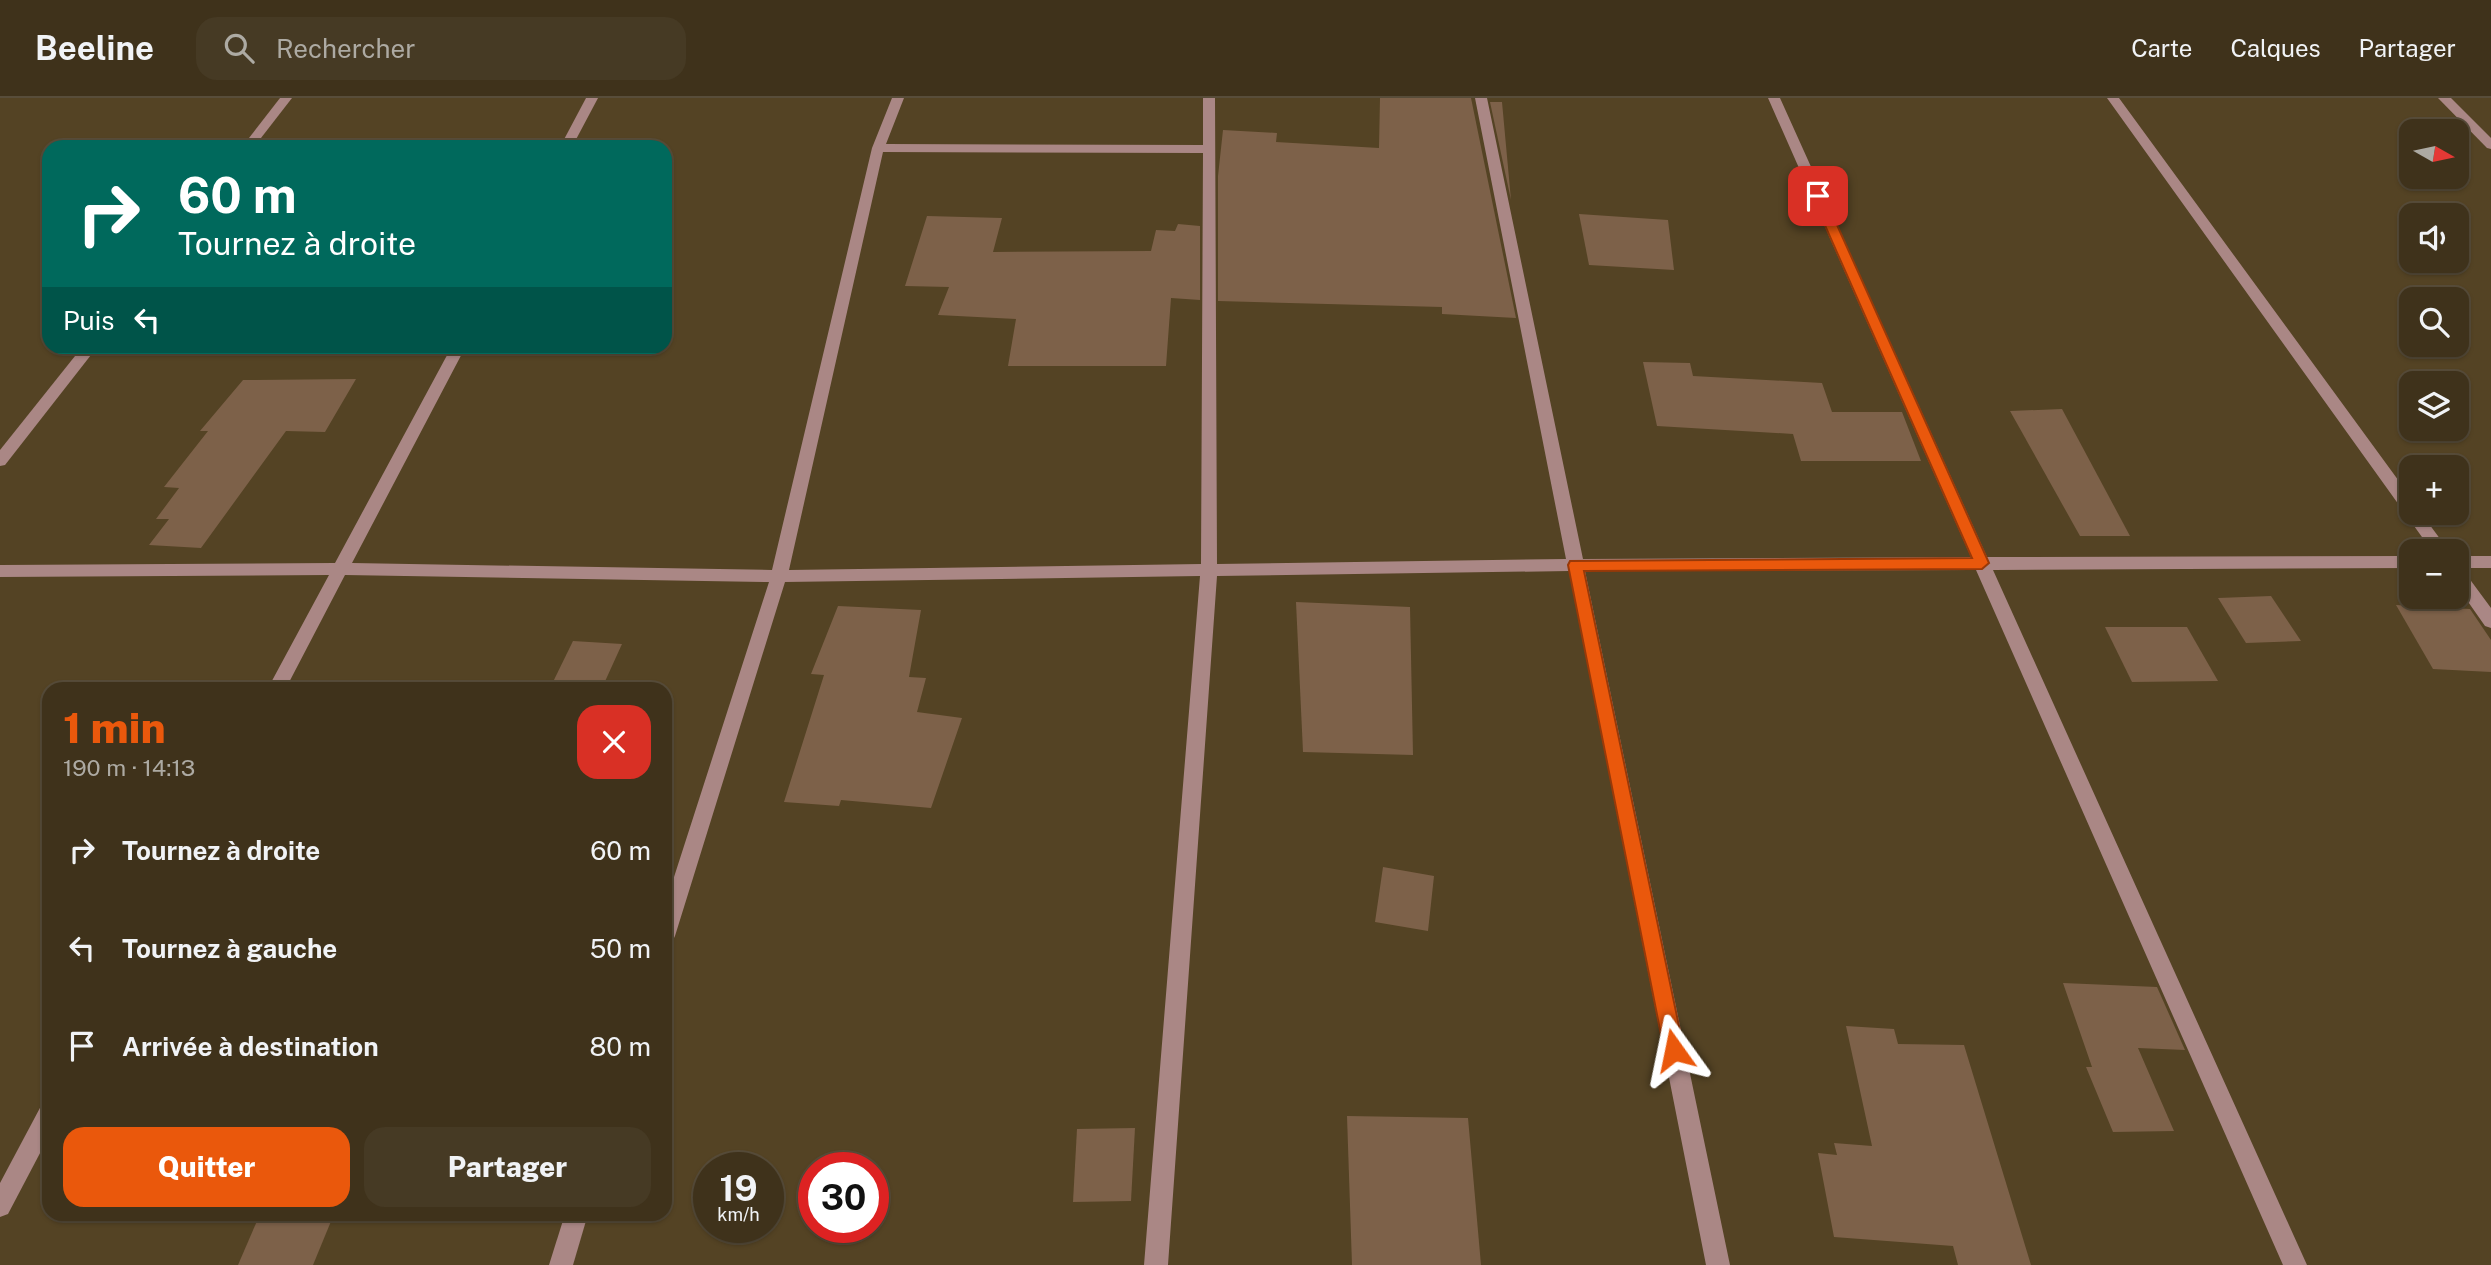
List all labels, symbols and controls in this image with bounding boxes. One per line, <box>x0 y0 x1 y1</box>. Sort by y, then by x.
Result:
search box <box>196 17 686 80</box>
text: Beeline <box>35 29 154 67</box>
icon: search <box>220 29 258 67</box>
text: Rechercher <box>276 33 415 64</box>
text: Carte <box>2131 34 2192 62</box>
text: Calques <box>2230 34 2321 62</box>
text: Partager <box>2359 34 2456 62</box>
north arrow <box>2399 119 2469 189</box>
map controls <box>2399 119 2469 609</box>
text: 60 m <box>178 166 297 224</box>
pin <box>1788 166 1848 226</box>
icon: right <box>63 168 154 259</box>
icon: arrive <box>1799 177 1837 215</box>
button: sound <box>2399 203 2469 273</box>
text: Tournez à droite <box>178 225 416 262</box>
button: search <box>2399 287 2469 357</box>
icon: left <box>128 301 166 339</box>
text: Puis <box>63 305 114 336</box>
button: layers <box>2399 371 2469 441</box>
button: + <box>2399 455 2469 525</box>
button: − <box>2399 539 2469 609</box>
text: 1 min <box>63 703 166 752</box>
button: close <box>577 705 651 779</box>
text: 190 m · 14:13 <box>63 754 195 781</box>
icon: right <box>63 831 101 869</box>
text: Tournez à droite <box>122 835 320 866</box>
text: 60 m <box>590 835 651 866</box>
icon: left <box>63 929 101 967</box>
text: Tournez à gauche <box>122 933 337 964</box>
text: 50 m <box>590 933 651 964</box>
position arrow <box>1637 1013 1711 1087</box>
icon: arrive <box>63 1027 101 1065</box>
text: Arrivée à destination <box>122 1031 379 1062</box>
text: 80 m <box>590 1031 651 1062</box>
button: Quitter <box>63 1127 350 1207</box>
button: Partager <box>364 1127 651 1207</box>
speed limit sign: 30 <box>798 1152 889 1243</box>
text: 19 <box>719 1168 758 1209</box>
text: km/h <box>717 1204 760 1225</box>

